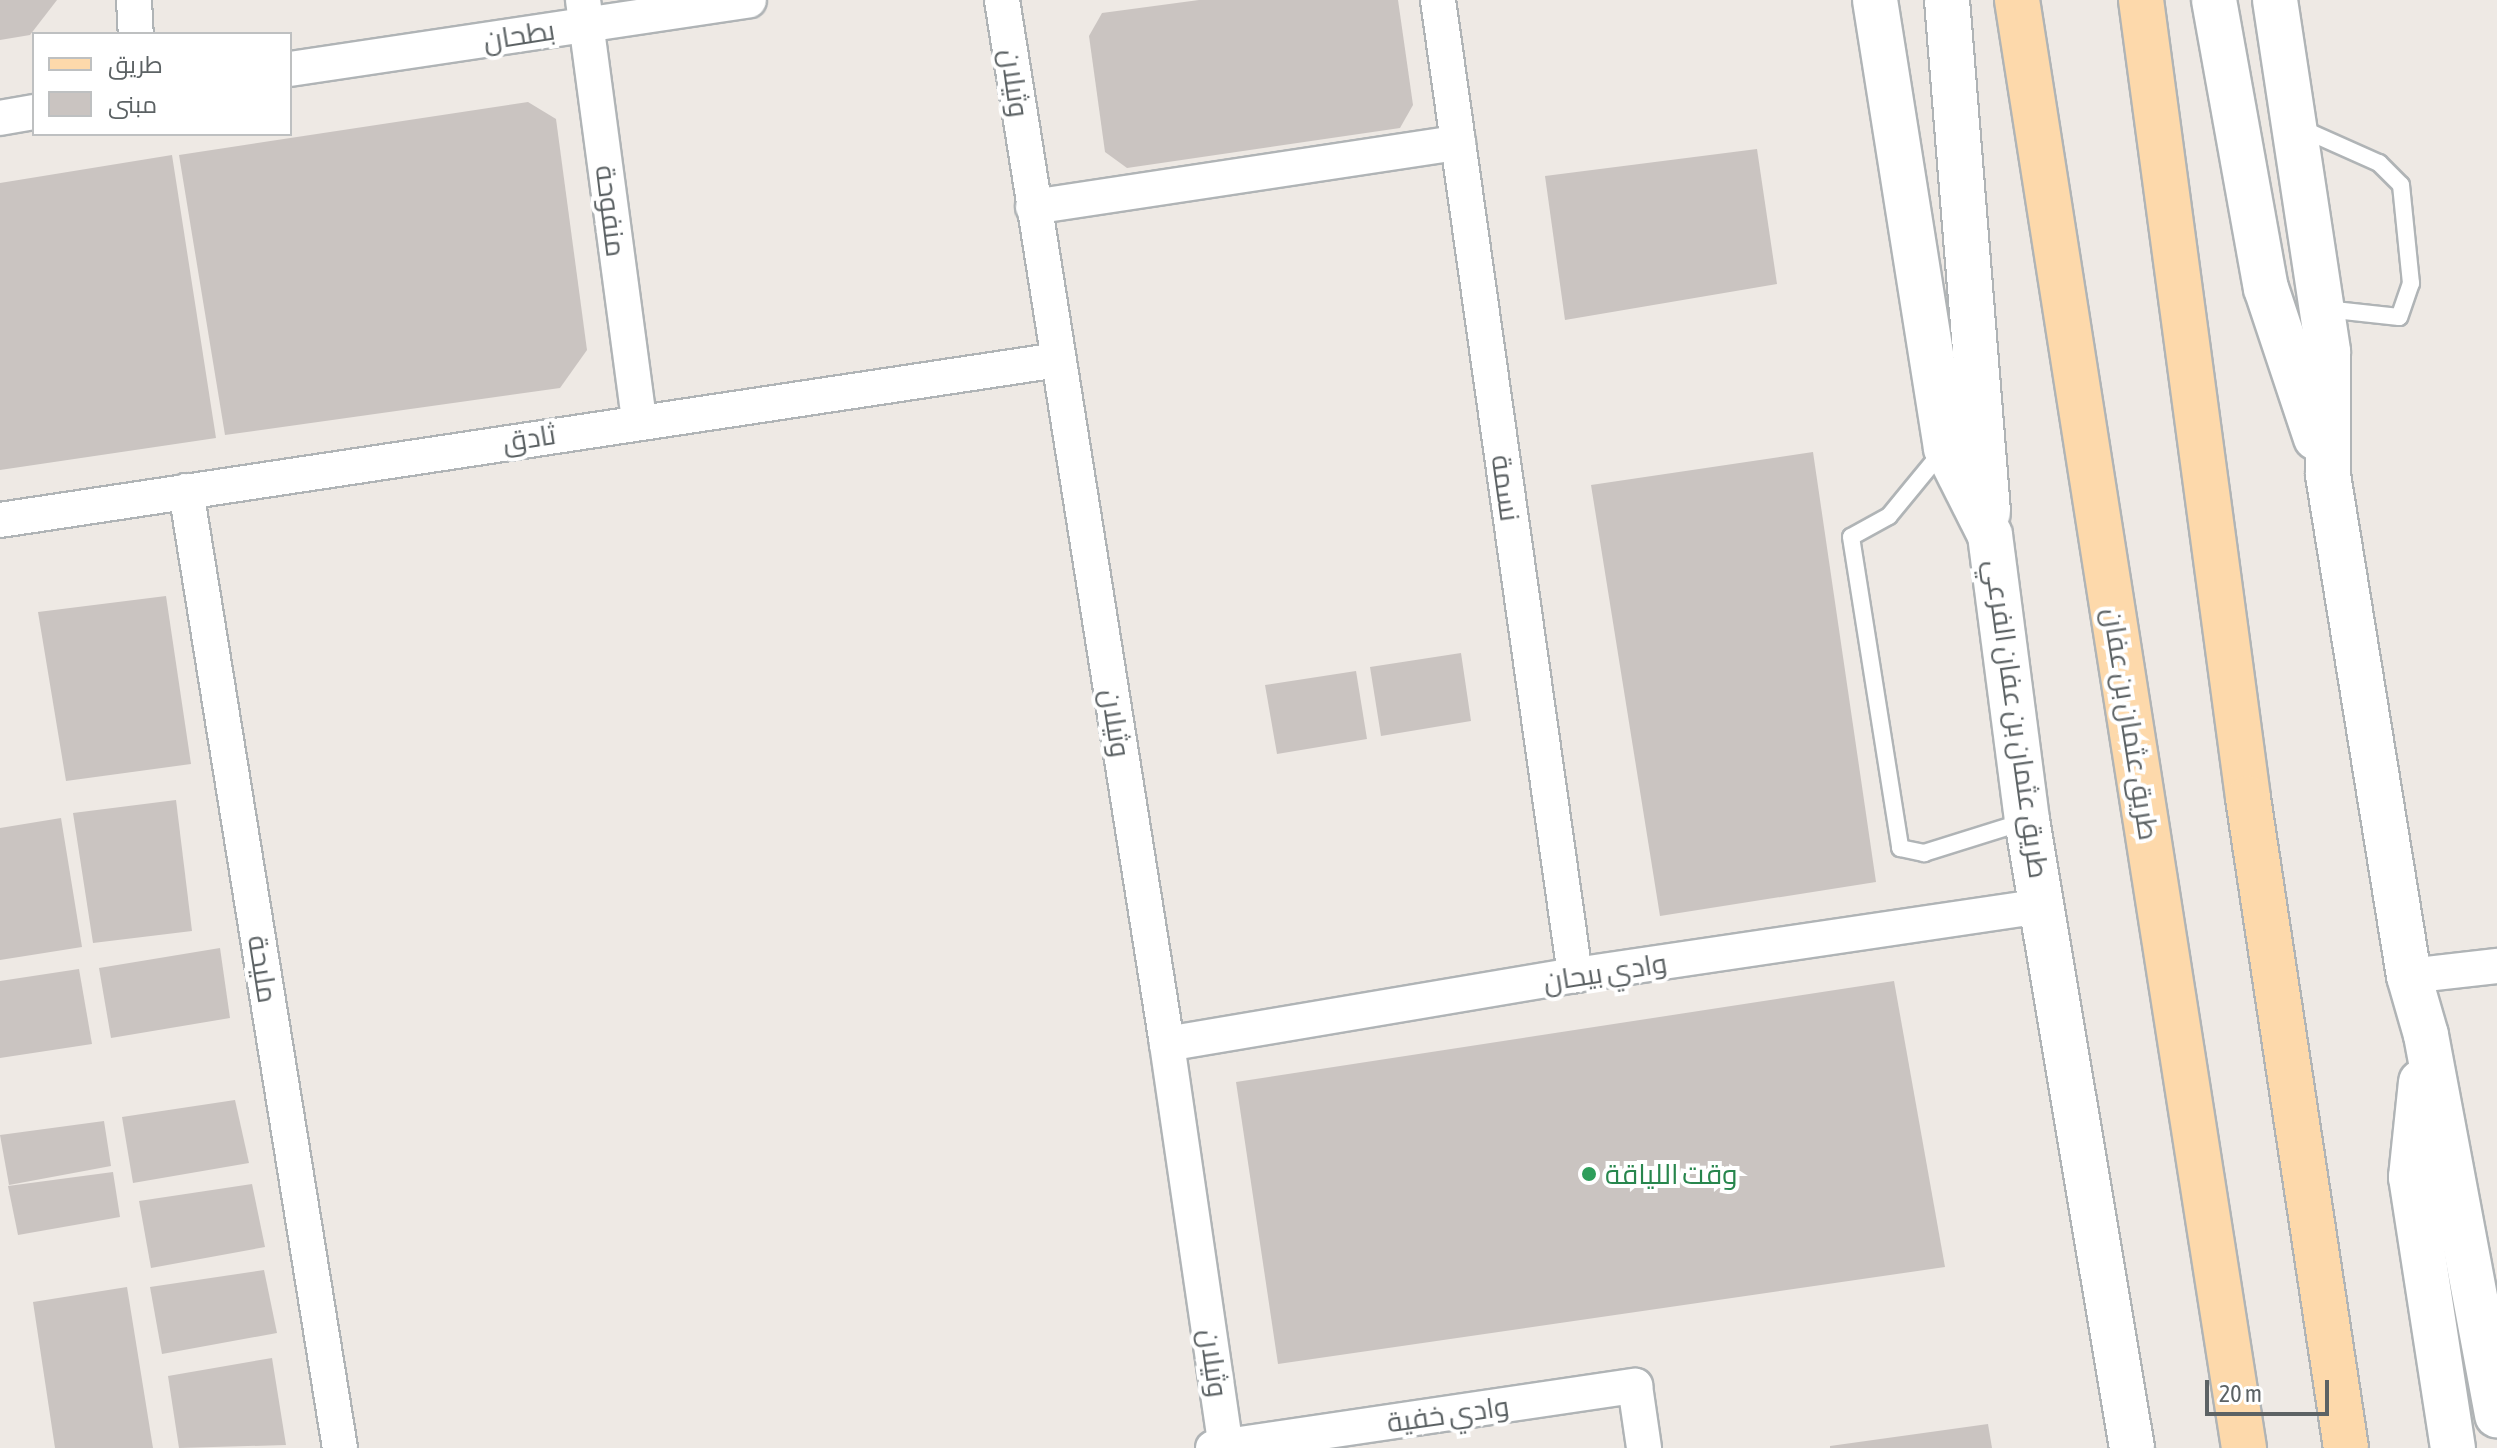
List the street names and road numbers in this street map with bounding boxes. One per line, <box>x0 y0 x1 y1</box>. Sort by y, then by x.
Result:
street label: بطحان <box>481 13 557 57</box>
street label: وثيلان <box>994 47 1036 119</box>
street label: منفوحة <box>589 163 633 259</box>
street label: ثادق <box>500 417 558 459</box>
street label: نسمة <box>1485 453 1527 523</box>
street label: طريق عثمان بن عفان الفرعي <box>1978 558 2056 880</box>
street label: طريق عثمان بن عفان <box>2096 606 2166 842</box>
street label: وثيلان <box>1094 687 1138 759</box>
street label: مليحة <box>241 933 285 1005</box>
street label: وادي بيحان <box>1541 946 1669 998</box>
street label: وثيلان <box>1193 1327 1235 1399</box>
street label: وادي خفية <box>1385 1389 1511 1439</box>

